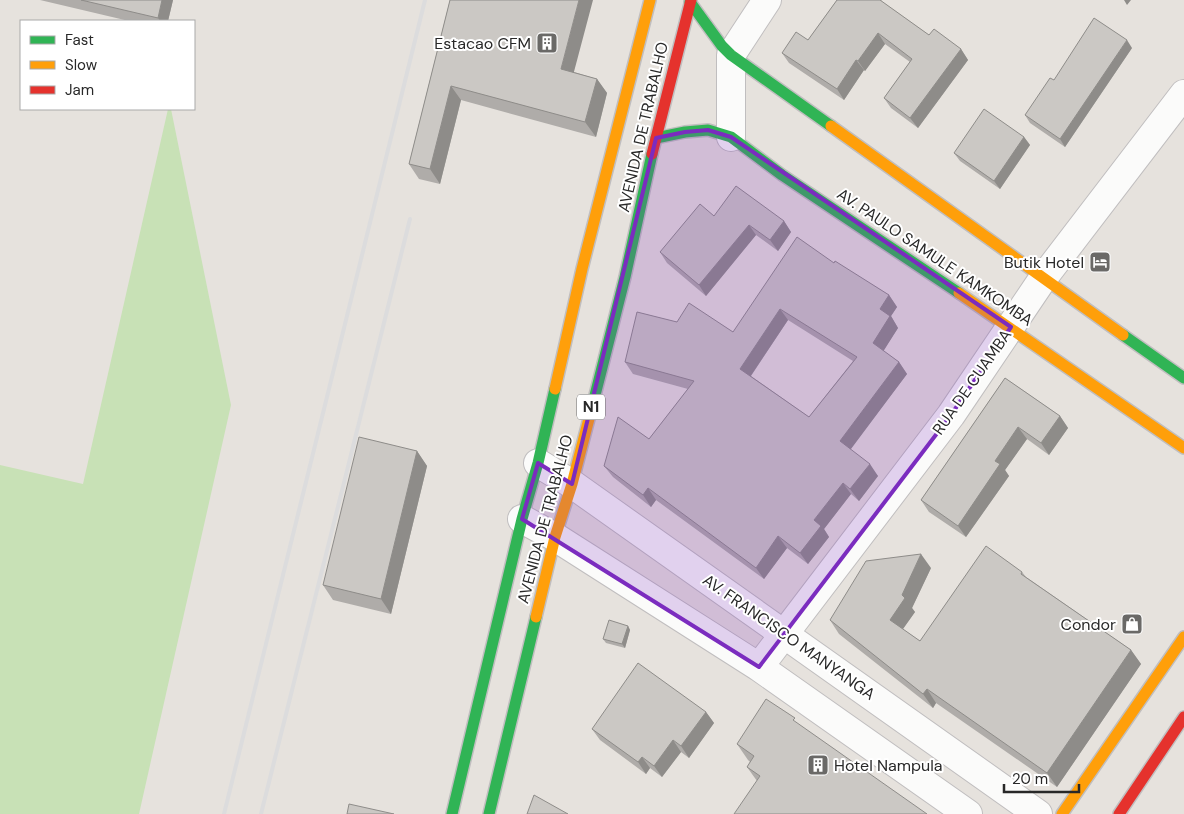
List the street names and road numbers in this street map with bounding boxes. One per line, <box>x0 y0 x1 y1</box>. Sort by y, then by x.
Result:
street label: AVENIDA DE TRABALHO <box>613 40 673 214</box>
street label: AV. PAULO SAMULE KAMKOMBA <box>833 183 1037 331</box>
street label: RUA DE CUAMBA <box>928 325 1016 439</box>
road number: N1 <box>577 394 605 420</box>
street label: AVENIDA DE TRABALHO <box>512 432 578 606</box>
street label: AV. FRANCISCO MANYANGA <box>699 569 880 705</box>

